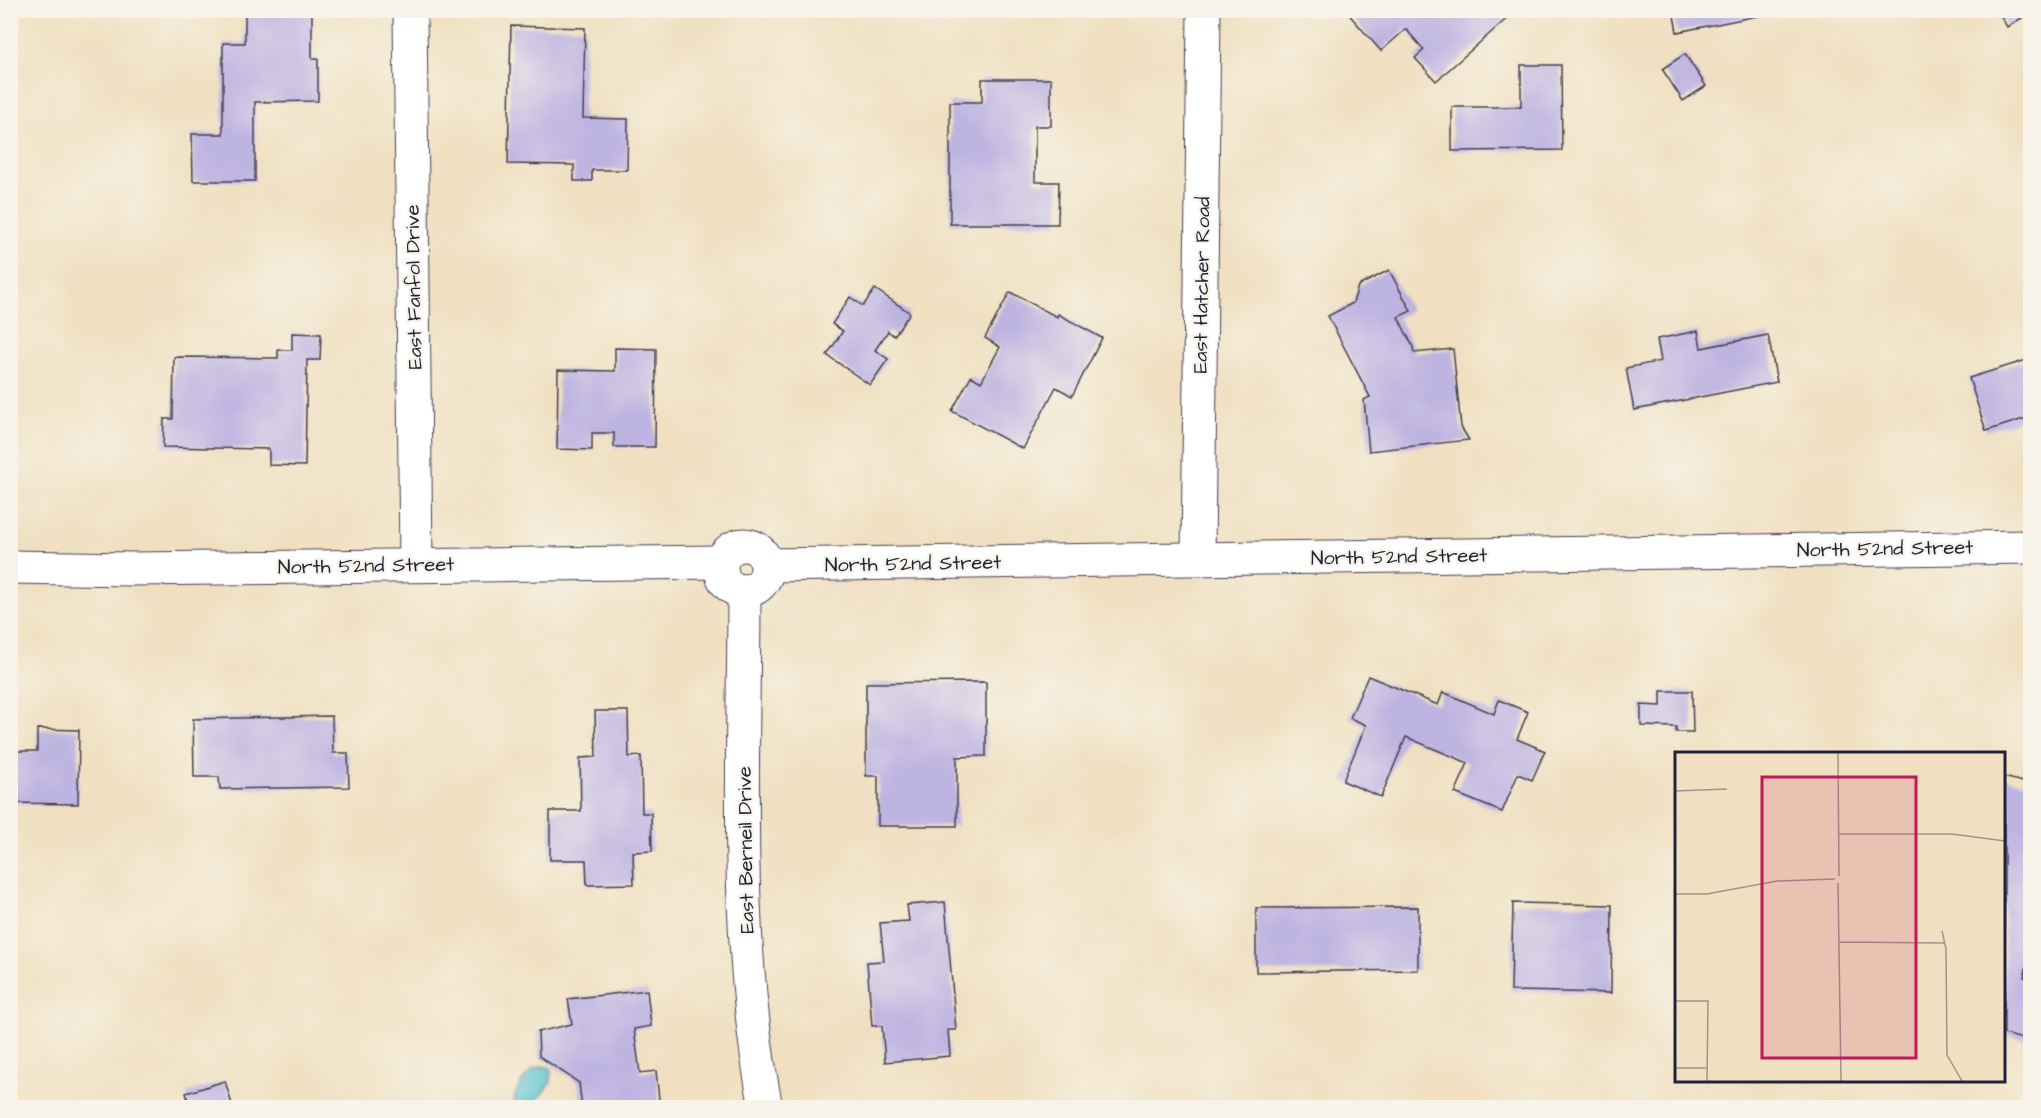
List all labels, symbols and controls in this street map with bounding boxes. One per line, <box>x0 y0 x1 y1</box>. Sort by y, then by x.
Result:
street label: East Hatcher Road <box>1186 196 1218 374</box>
street label: East Fanfol Drive <box>399 204 429 370</box>
street label: North 52nd Street <box>1797 533 1973 565</box>
street label: North 52nd Street <box>1311 541 1487 573</box>
street label: North 52nd Street <box>825 548 1001 580</box>
street label: North 52nd Street <box>278 550 454 582</box>
inset map <box>1675 752 2005 1082</box>
street label: East Berneil Drive <box>731 766 761 934</box>

